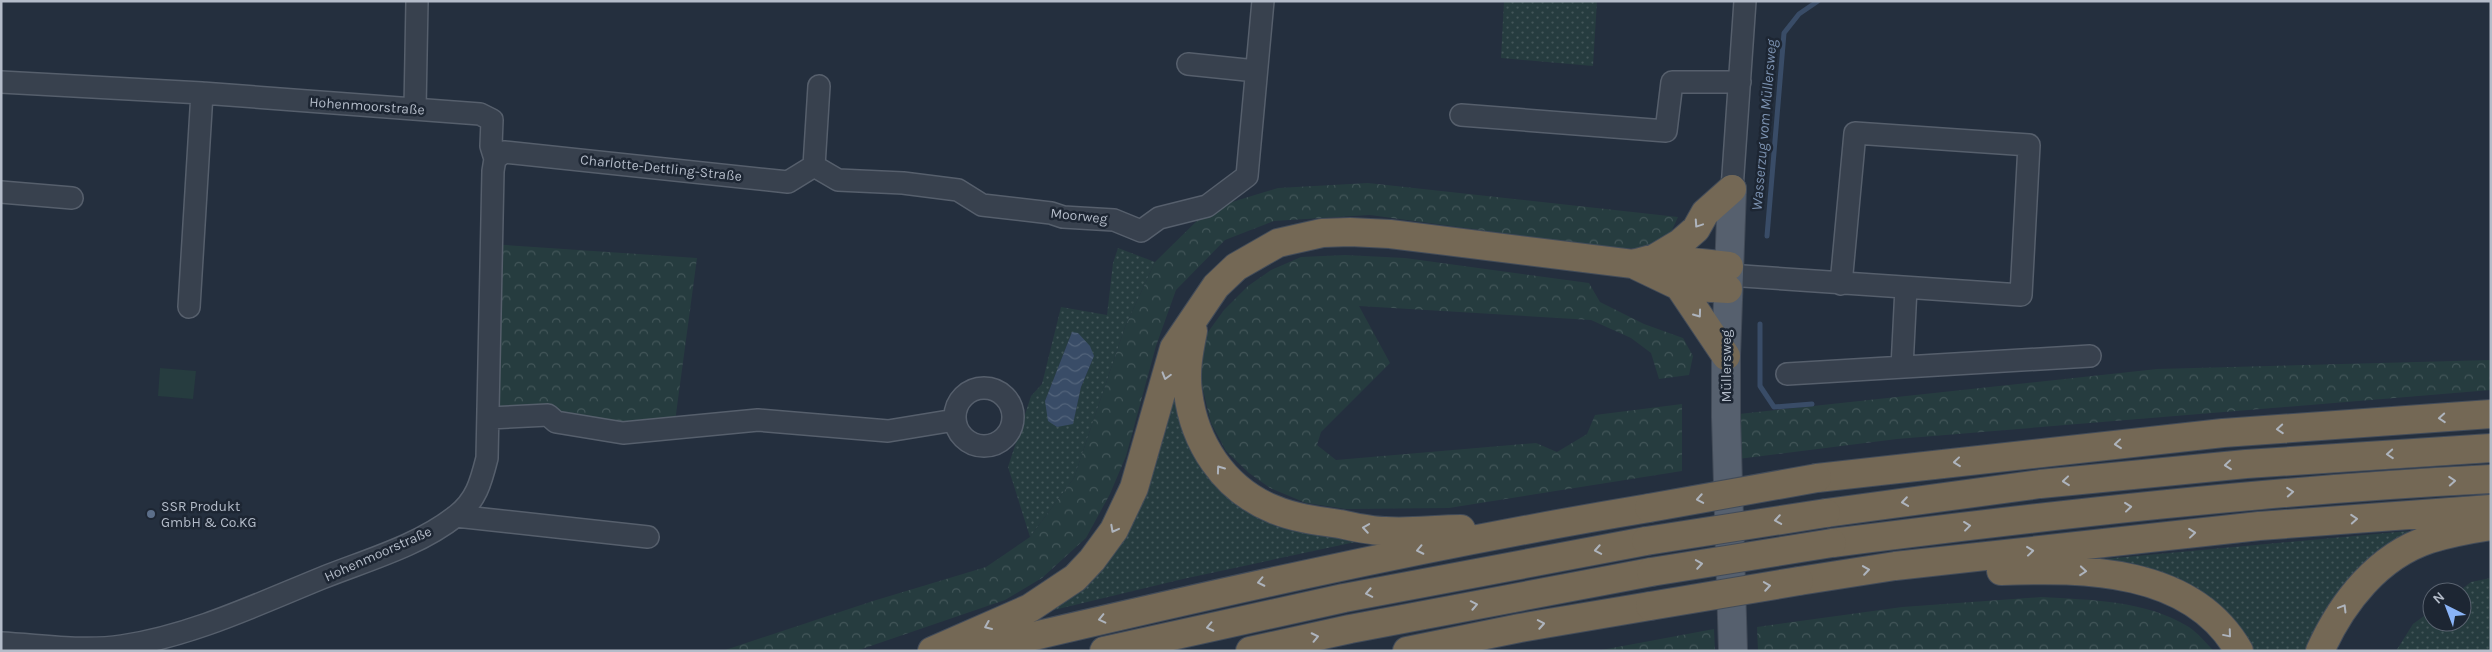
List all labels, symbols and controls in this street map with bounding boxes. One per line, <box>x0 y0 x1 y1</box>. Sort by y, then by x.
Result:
water label: Wasserzug vom Müllersweg <box>1748 37 1781 211</box>
street label: Hohenmoorstraße <box>309 93 425 119</box>
street label: Charlotte-Dettling-Straße <box>579 151 743 185</box>
street label: Moorweg <box>1050 205 1109 227</box>
one-way arrow <box>1695 218 1704 228</box>
one-way arrow <box>1692 308 1701 317</box>
street label: Müllersweg <box>1718 329 1735 403</box>
one-way arrow <box>1161 371 1171 379</box>
one-way arrow <box>2438 412 2446 423</box>
one-way arrow <box>2276 423 2284 434</box>
one-way arrow <box>2114 439 2122 450</box>
one-way arrow <box>2385 448 2393 459</box>
one-way arrow <box>1952 456 1960 467</box>
one-way arrow <box>2223 460 2231 471</box>
one-way arrow <box>1217 466 1225 475</box>
one-way arrow <box>2062 475 2070 486</box>
one-way arrow <box>2448 475 2456 486</box>
one-way arrow <box>2286 487 2294 498</box>
one-way arrow <box>1696 493 1705 503</box>
one-way arrow <box>1900 496 1908 507</box>
place label: SSR Produkt GmbH & Co.KG <box>161 498 256 531</box>
one-way arrow <box>2125 502 2133 513</box>
marker: SSR Produkt GmbH & Co.KG <box>145 508 157 520</box>
one-way arrow <box>2350 514 2358 525</box>
one-way arrow <box>1773 515 1782 525</box>
one-way arrow <box>1963 521 1971 531</box>
street label: Hohenmoorstraße <box>322 523 434 585</box>
one-way arrow <box>1110 524 1120 533</box>
one-way arrow <box>1361 524 1370 534</box>
one-way arrow <box>2188 528 2196 539</box>
one-way arrow <box>1415 544 1424 554</box>
one-way arrow <box>1593 544 1602 554</box>
one-way arrow <box>2027 546 2035 557</box>
one-way arrow <box>1695 560 1704 570</box>
one-way arrow <box>1863 565 1871 576</box>
one-way arrow <box>2080 565 2088 576</box>
one-way arrow <box>1256 577 1265 587</box>
one-way arrow <box>1762 582 1771 592</box>
north arrow <box>2422 582 2472 632</box>
one-way arrow <box>1365 587 1374 598</box>
text: N <box>2429 588 2448 607</box>
one-way arrow <box>1470 600 1479 611</box>
one-way arrow <box>2337 605 2347 614</box>
one-way arrow <box>1098 613 1107 624</box>
one-way arrow <box>984 619 993 630</box>
one-way arrow <box>1537 620 1545 630</box>
one-way arrow <box>1206 621 1215 631</box>
one-way arrow <box>2222 629 2231 638</box>
one-way arrow <box>1310 632 1319 643</box>

